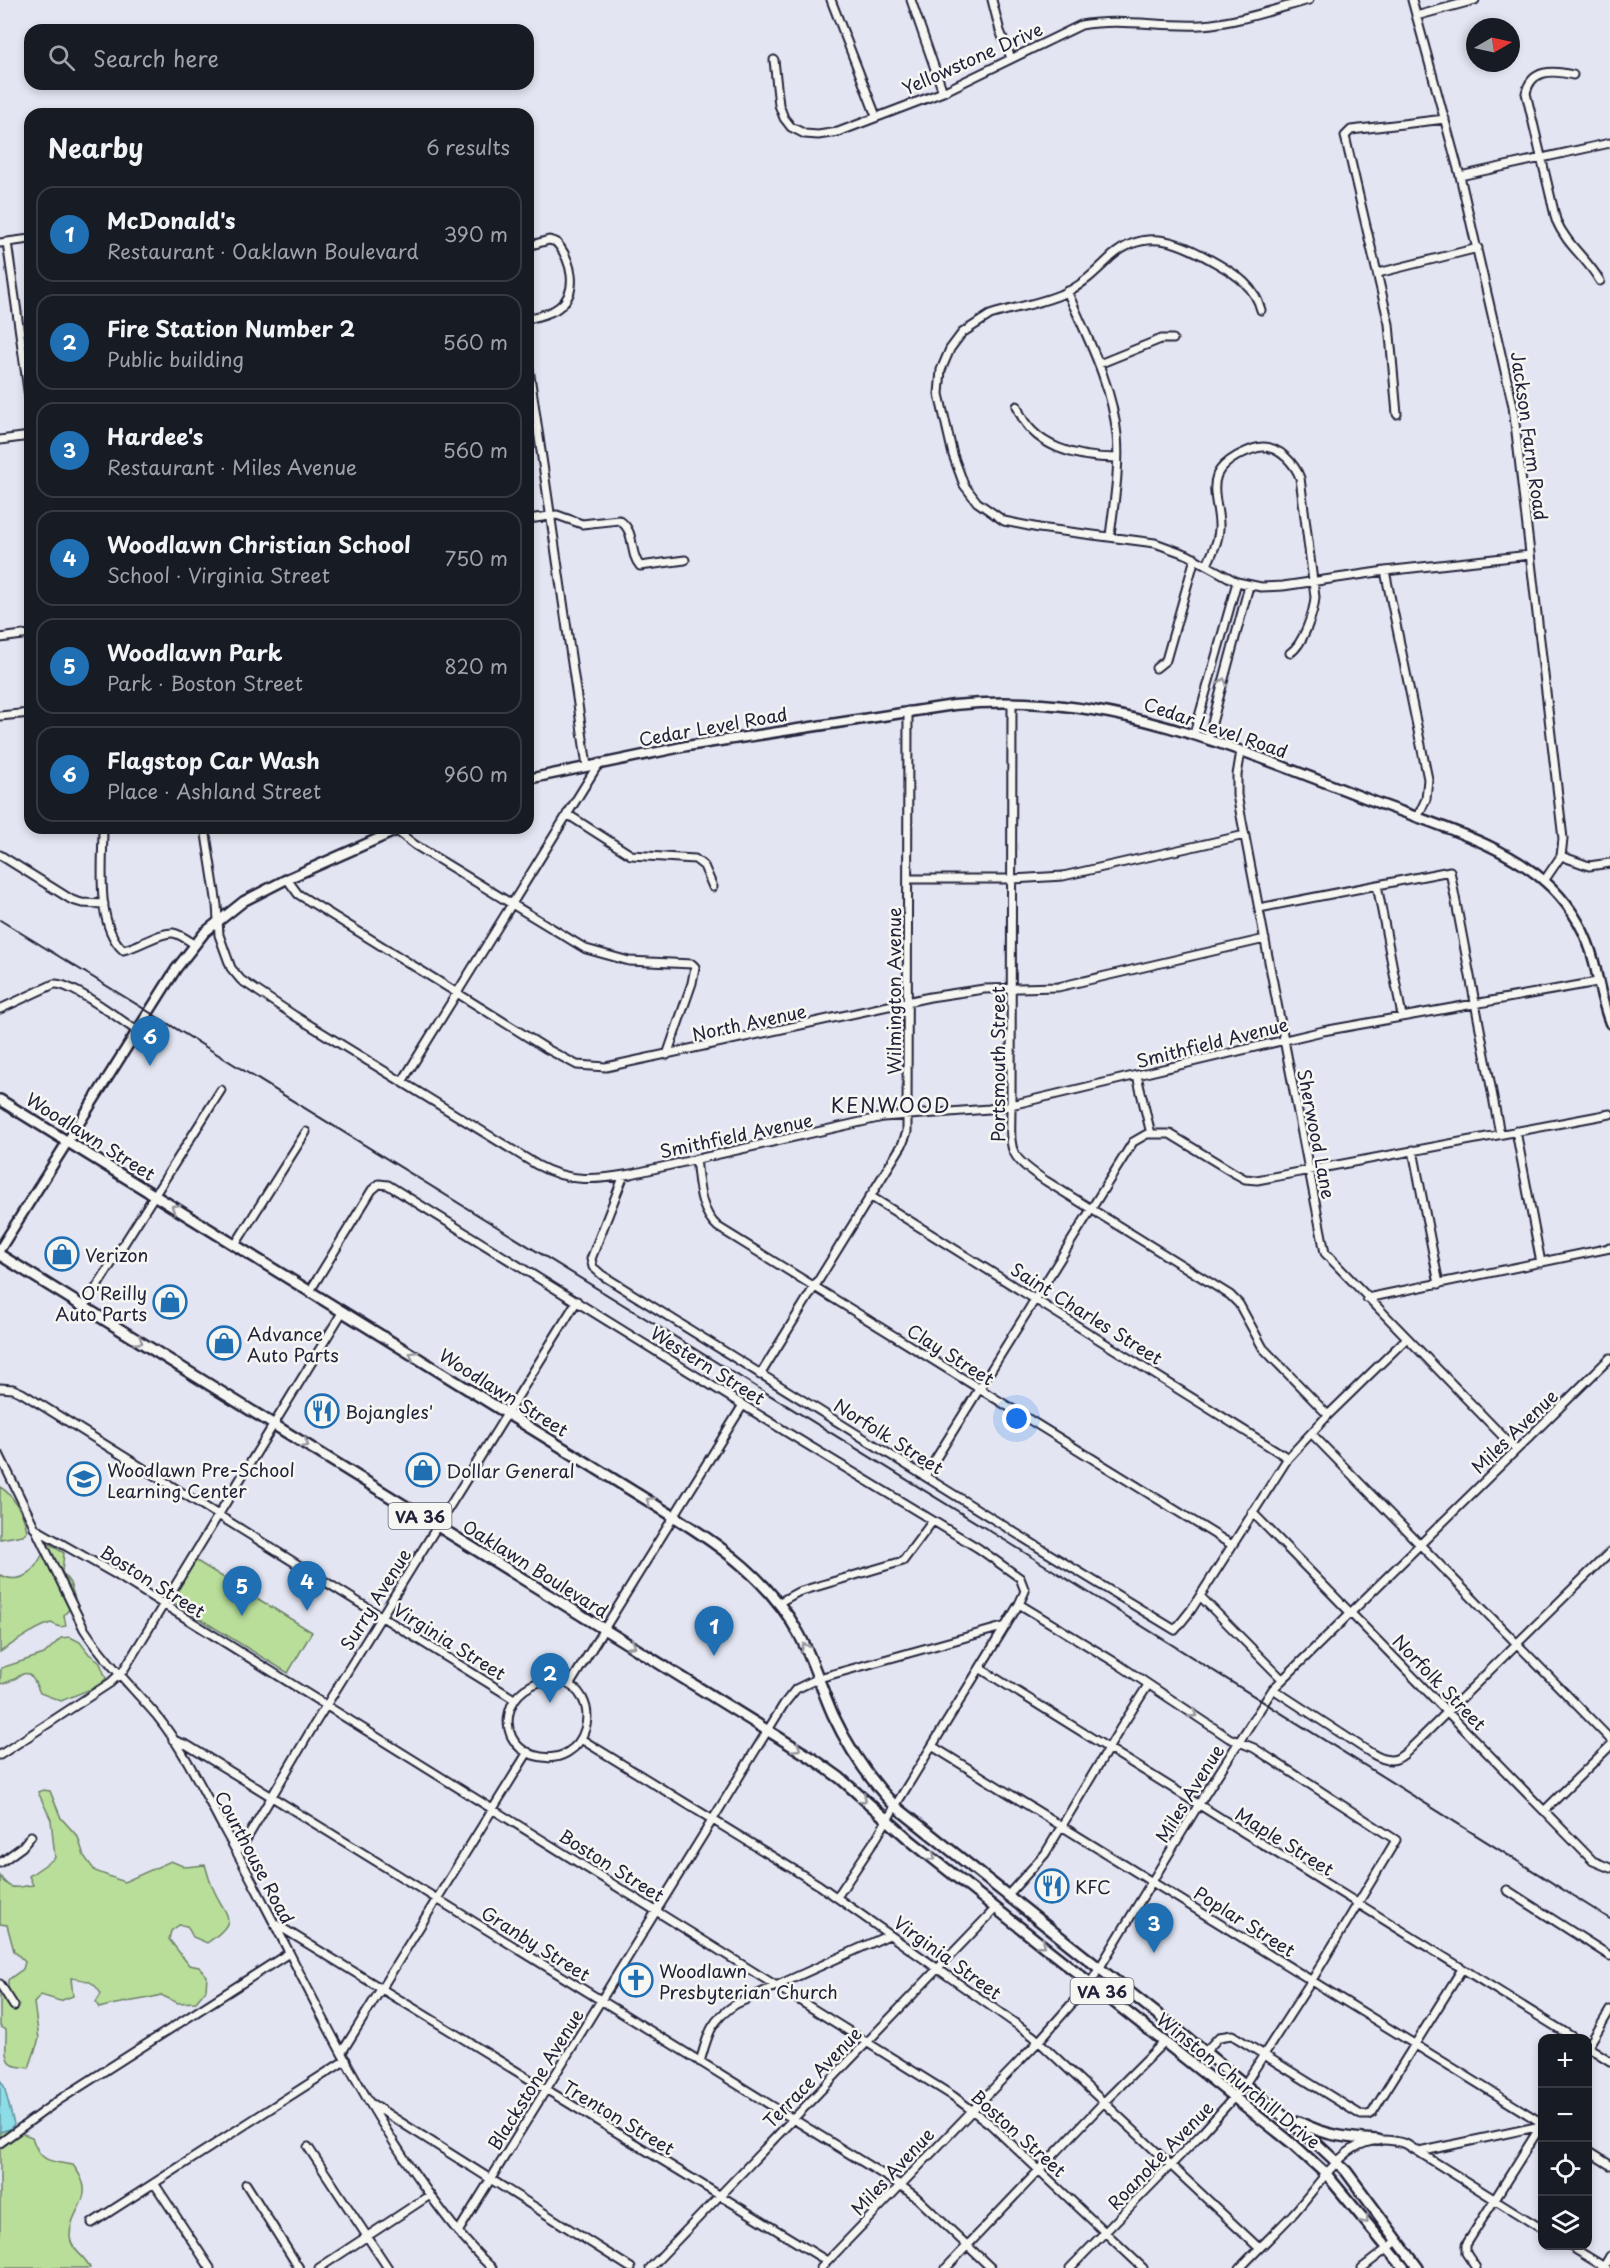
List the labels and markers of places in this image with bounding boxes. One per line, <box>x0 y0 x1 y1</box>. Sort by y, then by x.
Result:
pin: 6 <box>130 1016 170 1066</box>
shop icon: Verizon <box>44 1236 80 1272</box>
place label: Verizon <box>85 1241 148 1268</box>
place label: O'Reilly Auto Parts <box>55 1279 147 1327</box>
shop icon: O'Reilly Auto Parts <box>152 1284 188 1320</box>
place label: Advance Auto Parts <box>247 1320 339 1368</box>
shop icon: Advance Auto Parts <box>206 1325 242 1361</box>
restaurant icon: Bojangles' <box>304 1393 340 1429</box>
place label: Bojangles' <box>345 1398 433 1425</box>
shop icon: Dollar General <box>405 1452 441 1488</box>
place label: Woodlawn Pre-School Learning Center <box>107 1456 295 1504</box>
place label: Dollar General <box>446 1457 575 1484</box>
school or university icon: Woodlawn Pre-School Learning Center <box>66 1461 102 1497</box>
pin: 4 <box>288 1562 326 1611</box>
pin: 5 <box>222 1566 262 1616</box>
pin: 1 <box>694 1606 734 1656</box>
pin: 2 <box>530 1654 570 1703</box>
restaurant icon: KFC <box>1034 1868 1070 1904</box>
place label: KFC <box>1075 1873 1111 1900</box>
pin: 3 <box>1134 1904 1174 1953</box>
place label: Woodlawn Presbyterian Church <box>659 1957 838 2005</box>
church icon: Woodlawn Presbyterian Church <box>618 1962 654 1998</box>

